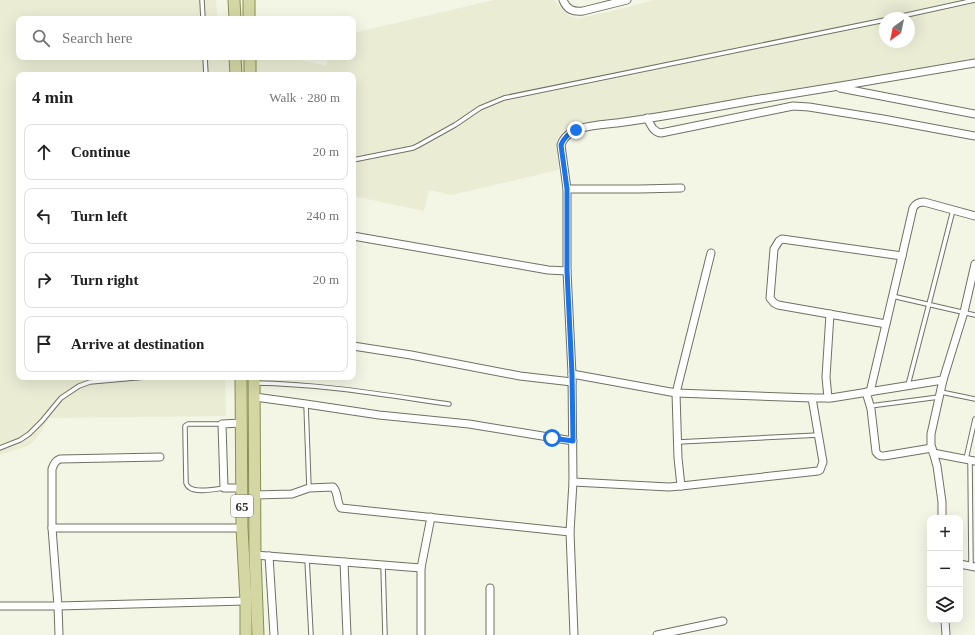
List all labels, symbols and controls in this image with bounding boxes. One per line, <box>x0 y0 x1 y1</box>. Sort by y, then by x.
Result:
north arrow <box>879 12 915 48</box>
search box <box>16 16 356 60</box>
icon: search <box>30 27 52 49</box>
text: Search here <box>62 30 132 46</box>
text: 4 min <box>32 88 73 107</box>
text: Walk · 280 m <box>269 90 340 105</box>
route end <box>567 121 585 139</box>
icon: ahead <box>33 141 55 163</box>
text: Continue <box>71 144 130 160</box>
text: 20 m <box>313 144 339 159</box>
icon: left <box>33 205 55 227</box>
text: Turn left <box>71 208 128 224</box>
text: 240 m <box>306 208 339 223</box>
icon: right <box>33 269 55 291</box>
text: Turn right <box>71 272 138 288</box>
text: 20 m <box>313 272 339 287</box>
icon: arrive <box>33 333 55 355</box>
text: Arrive at destination <box>71 336 204 352</box>
route start <box>543 429 561 447</box>
road number: 65 <box>231 495 253 517</box>
map controls <box>927 515 963 623</box>
button: + <box>927 515 963 551</box>
button: − <box>927 551 963 587</box>
button: layers <box>927 587 963 623</box>

